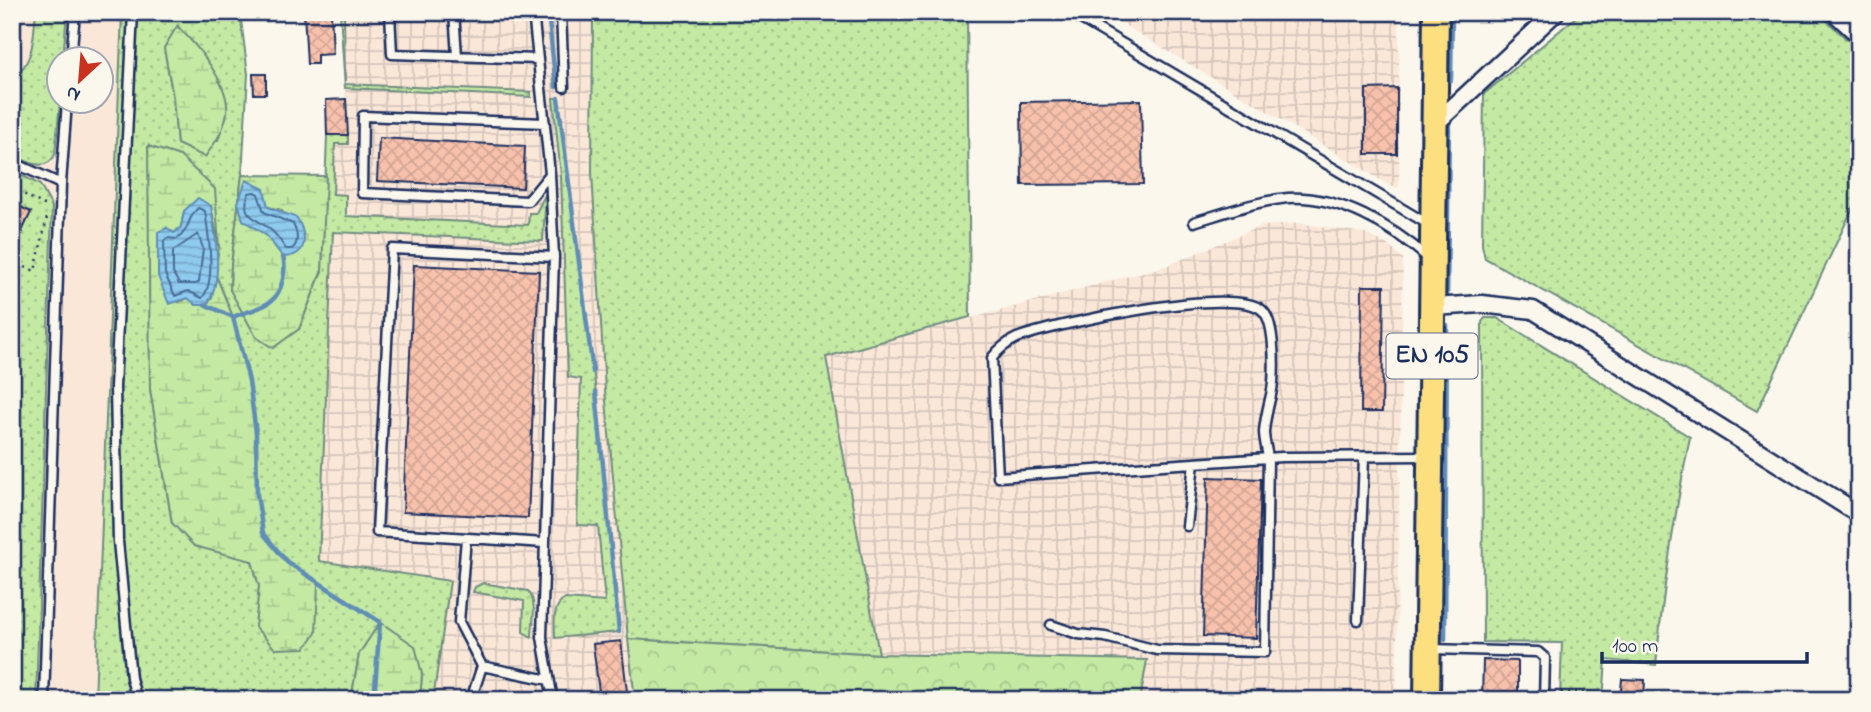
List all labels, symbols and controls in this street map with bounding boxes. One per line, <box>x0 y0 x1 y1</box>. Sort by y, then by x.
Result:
north arrow <box>46 46 116 116</box>
text: N <box>62 78 85 108</box>
road number: EN 105 <box>1386 334 1478 378</box>
scale bar <box>1602 621 1806 665</box>
text: 100 m <box>1612 632 1658 662</box>

